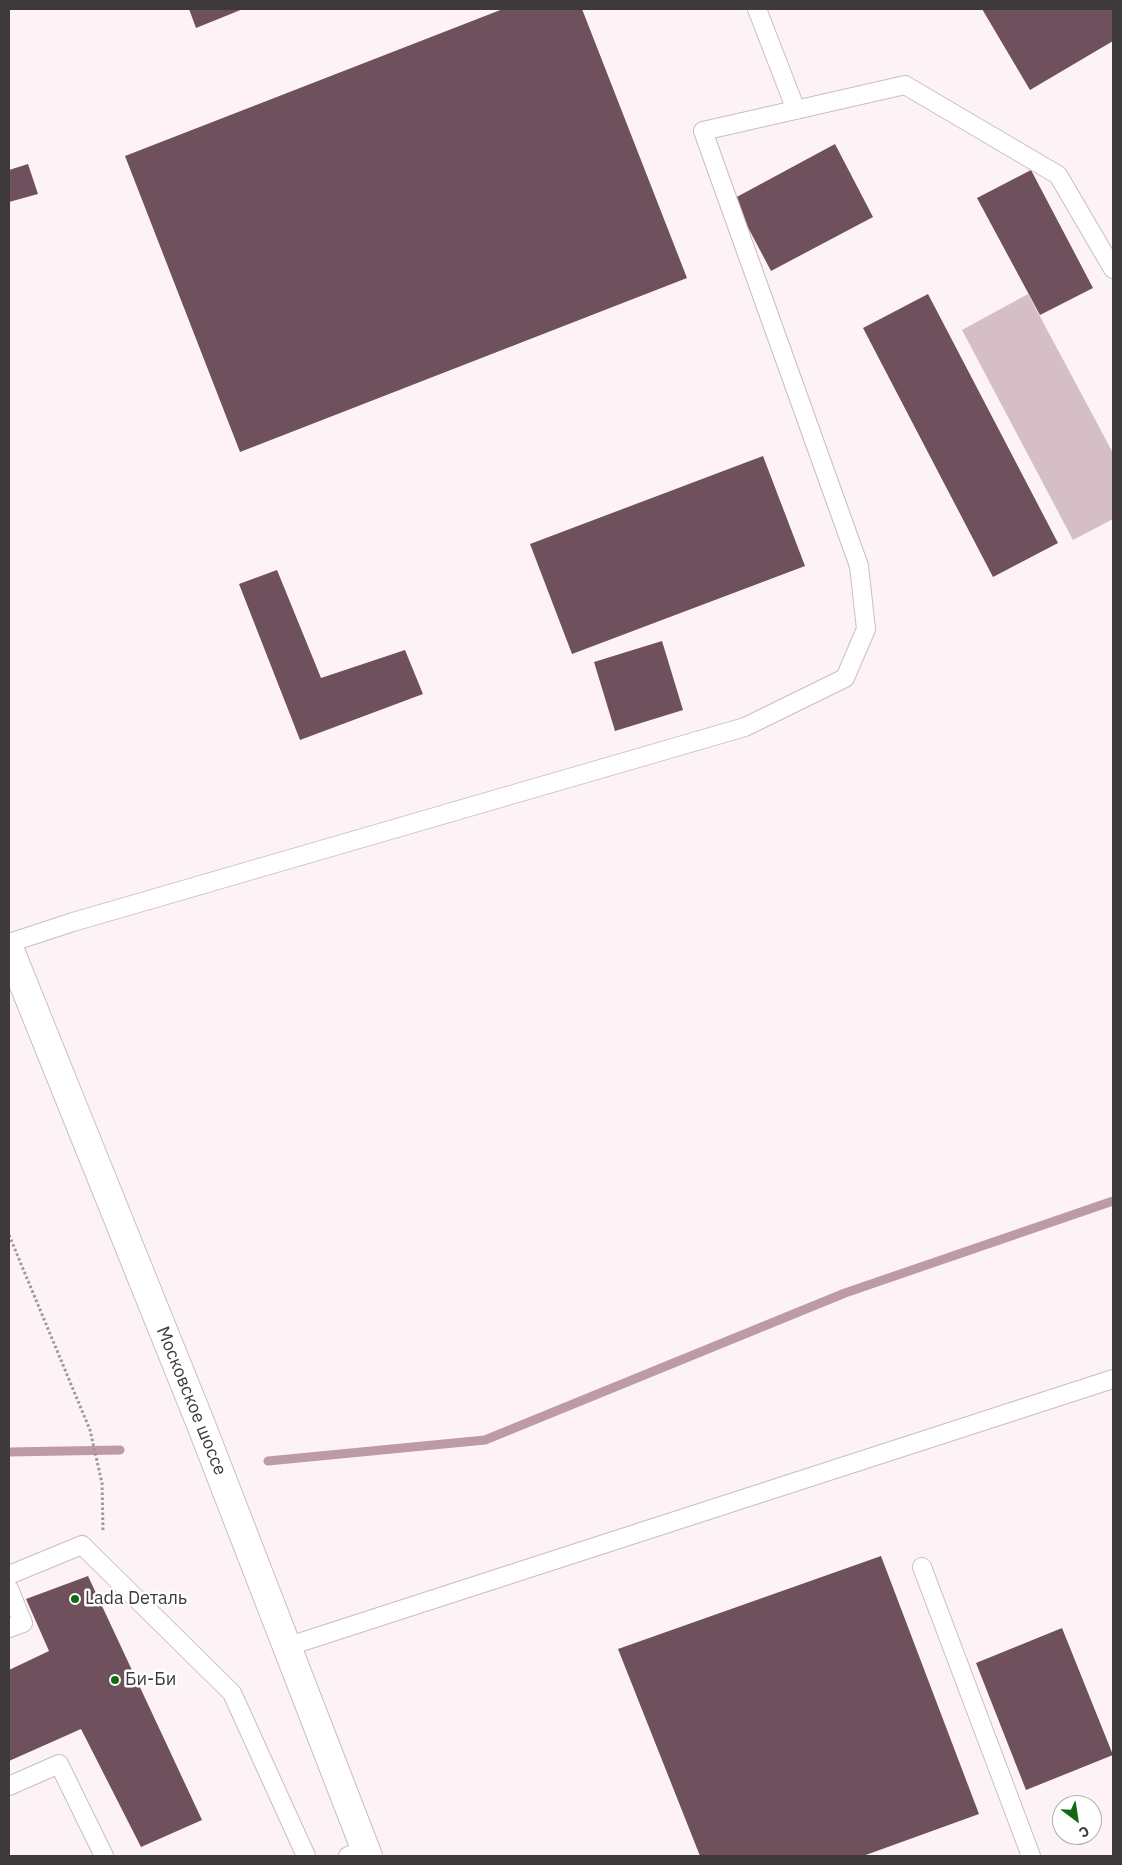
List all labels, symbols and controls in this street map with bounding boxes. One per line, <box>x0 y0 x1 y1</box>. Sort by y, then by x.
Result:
street label: Московское шоссе <box>151 1323 231 1479</box>
place label: Lada Dеталь <box>85 1588 187 1610</box>
marker: Lada Dеталь <box>69 1593 81 1605</box>
place label: Би-Би <box>125 1669 176 1691</box>
marker: Би-Би <box>109 1674 121 1686</box>
north arrow <box>1052 1795 1102 1845</box>
text: С <box>1076 1822 1093 1842</box>

